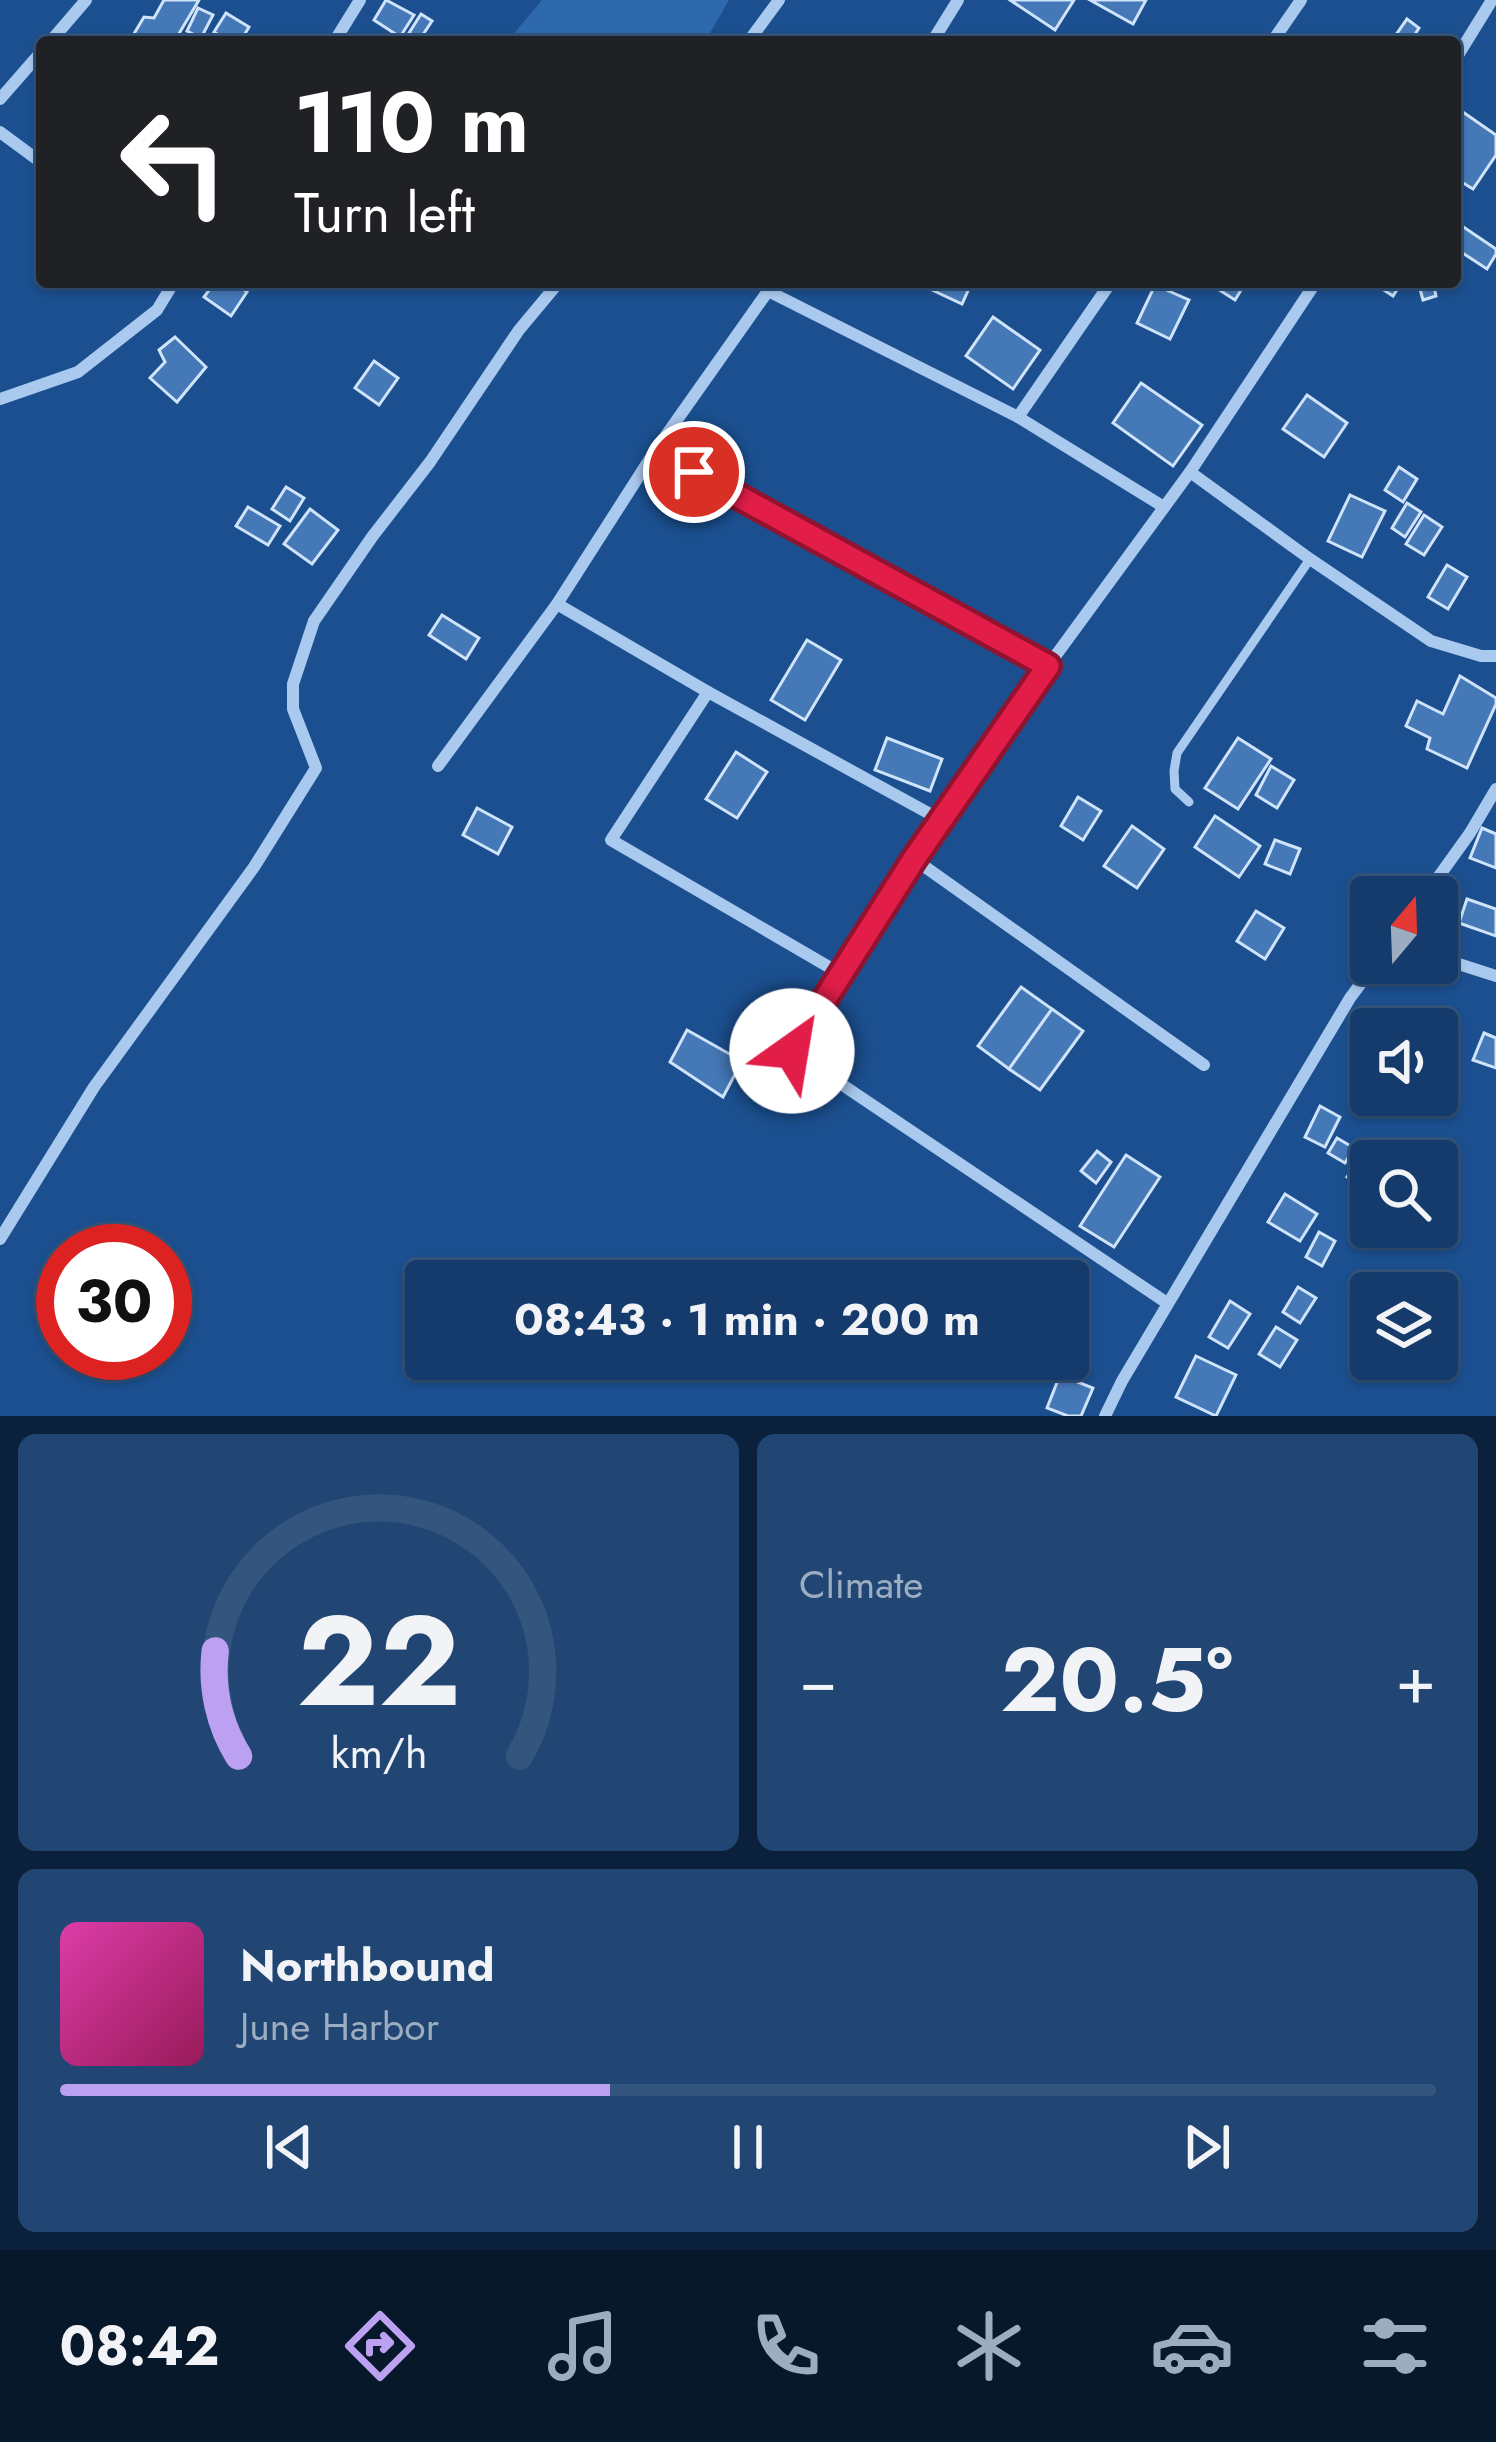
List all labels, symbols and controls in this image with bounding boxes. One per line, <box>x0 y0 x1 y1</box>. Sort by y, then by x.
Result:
text: 110 m <box>294 62 529 184</box>
icon: left <box>96 84 252 240</box>
text: Turn left <box>294 174 475 252</box>
pin <box>643 421 745 523</box>
icon: arrive <box>661 439 727 505</box>
north arrow <box>1350 876 1458 984</box>
map controls <box>1350 876 1458 1380</box>
position arrow <box>729 988 855 1114</box>
button: sound <box>1350 1008 1458 1116</box>
button: search <box>1350 1140 1458 1248</box>
speed limit sign: 30 <box>36 1224 192 1380</box>
button: layers <box>1350 1272 1458 1380</box>
text: 08:43 · 1 min · 200 m <box>514 1287 980 1352</box>
text: Climate <box>799 1556 923 1613</box>
text: 22 <box>297 1571 460 1752</box>
text: 20.5° <box>1000 1615 1233 1745</box>
text: − <box>799 1632 838 1728</box>
text: + <box>1395 1632 1436 1728</box>
text: km/h <box>330 1721 427 1783</box>
text: Northbound <box>240 1933 495 1998</box>
text: June Harbor <box>240 1998 439 2055</box>
icon: previous <box>256 2114 322 2180</box>
icon: pause <box>715 2114 781 2180</box>
icon: next <box>1174 2114 1240 2180</box>
icon: directions <box>338 2304 422 2388</box>
icon: music <box>541 2304 625 2388</box>
icon: phone <box>744 2304 828 2388</box>
icon: climate <box>947 2304 1031 2388</box>
icon: car <box>1150 2304 1234 2388</box>
icon: filters <box>1353 2304 1437 2388</box>
text: 08:42 <box>59 2307 220 2385</box>

